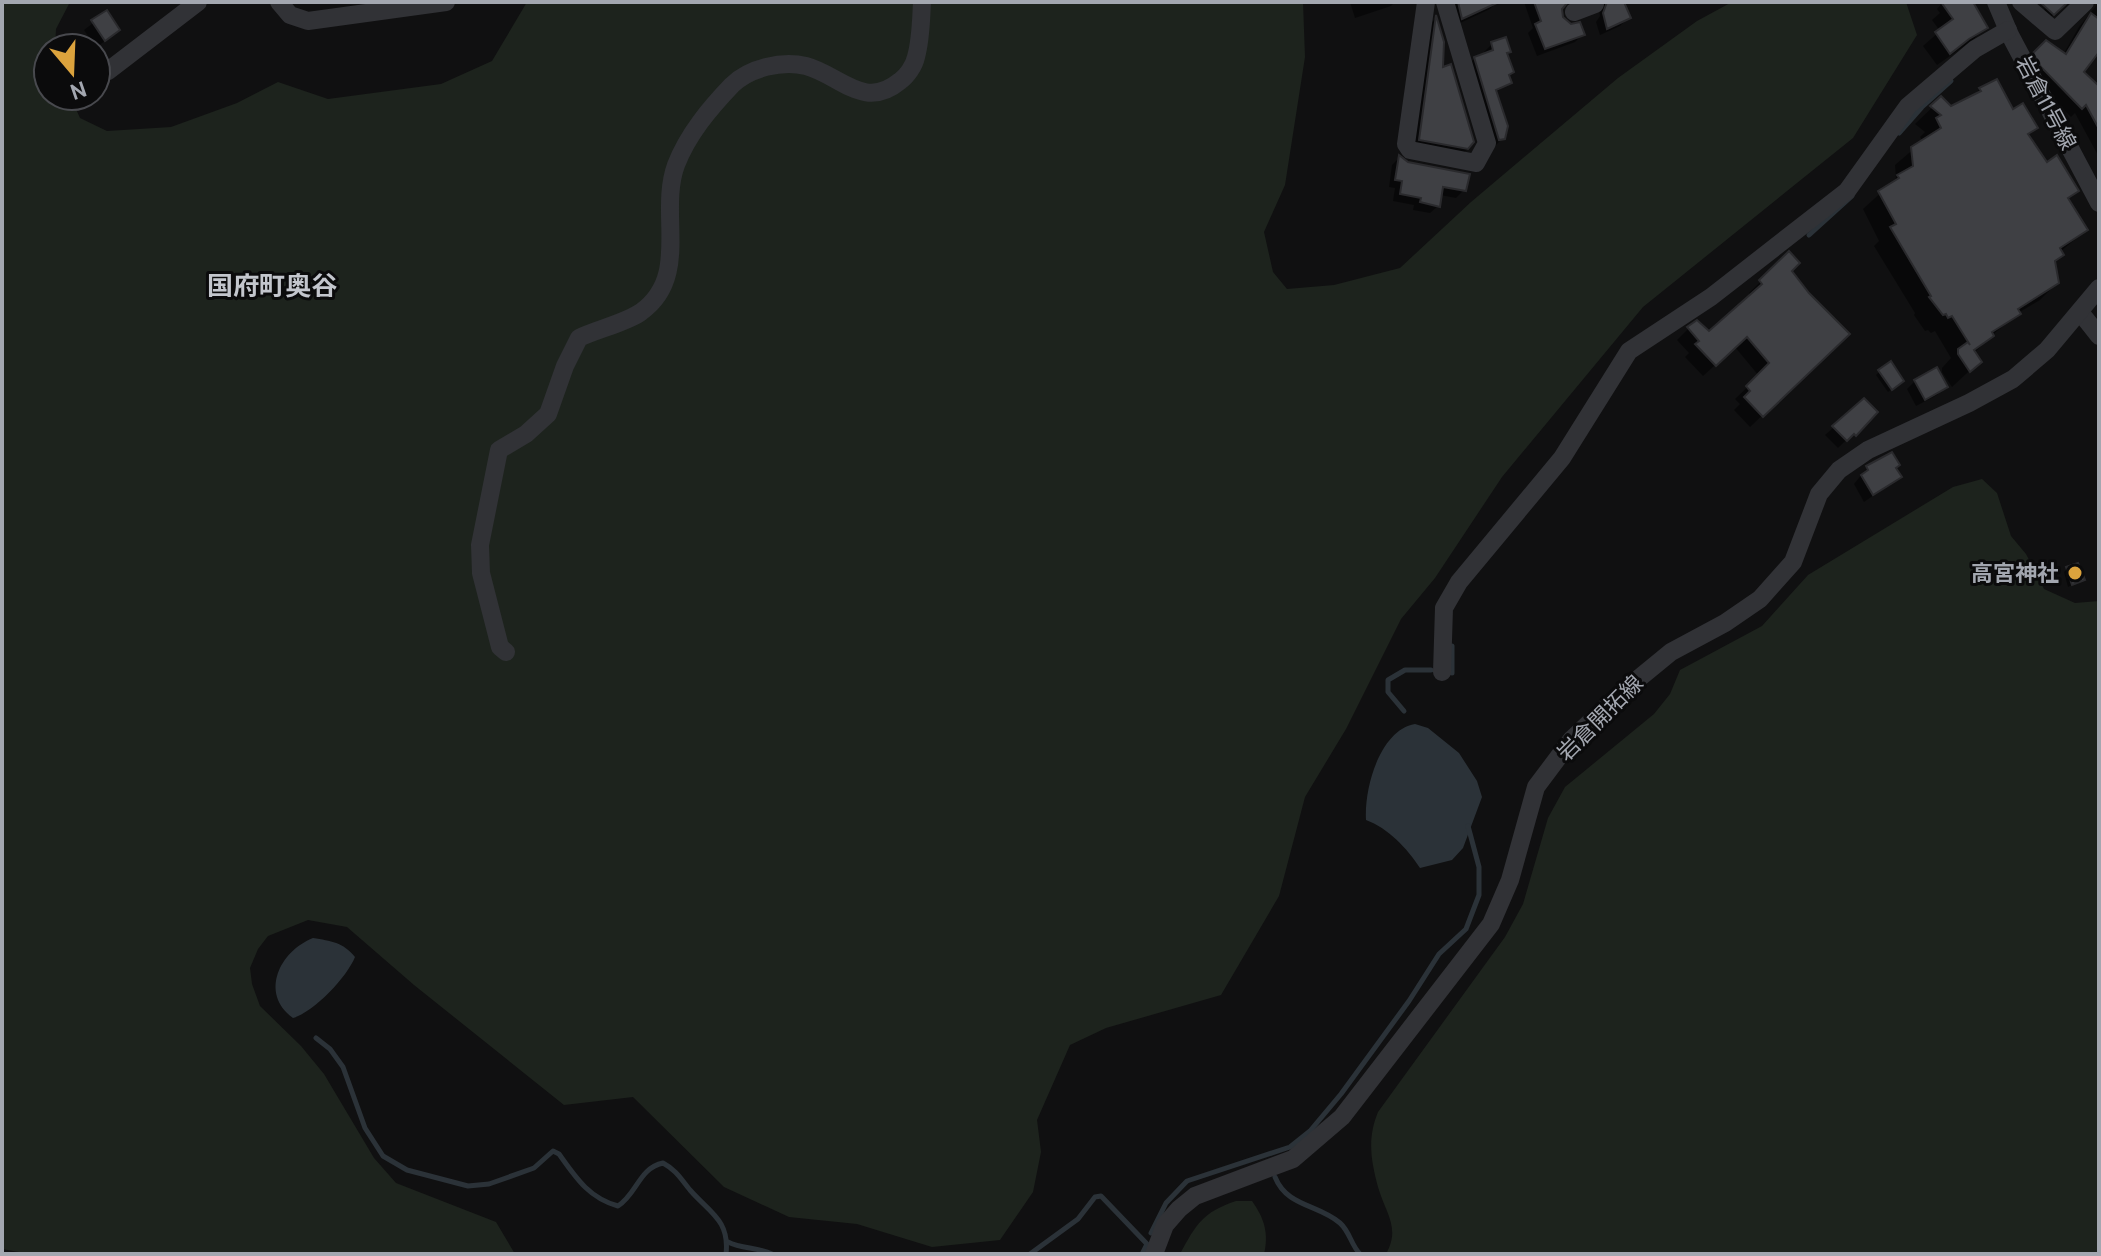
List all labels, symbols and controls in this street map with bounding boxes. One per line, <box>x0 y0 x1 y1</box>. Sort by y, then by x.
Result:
north arrow <box>32 32 112 112</box>
street label: 岩倉11号線 <box>2010 51 2082 155</box>
text: N <box>67 75 90 106</box>
district label: 国府町奥谷 <box>207 270 337 302</box>
place label: 高宮神社 <box>1971 560 2059 587</box>
marker: 高宮神社 <box>2066 564 2084 582</box>
street label: 岩倉開拓線 <box>1552 670 1648 766</box>

